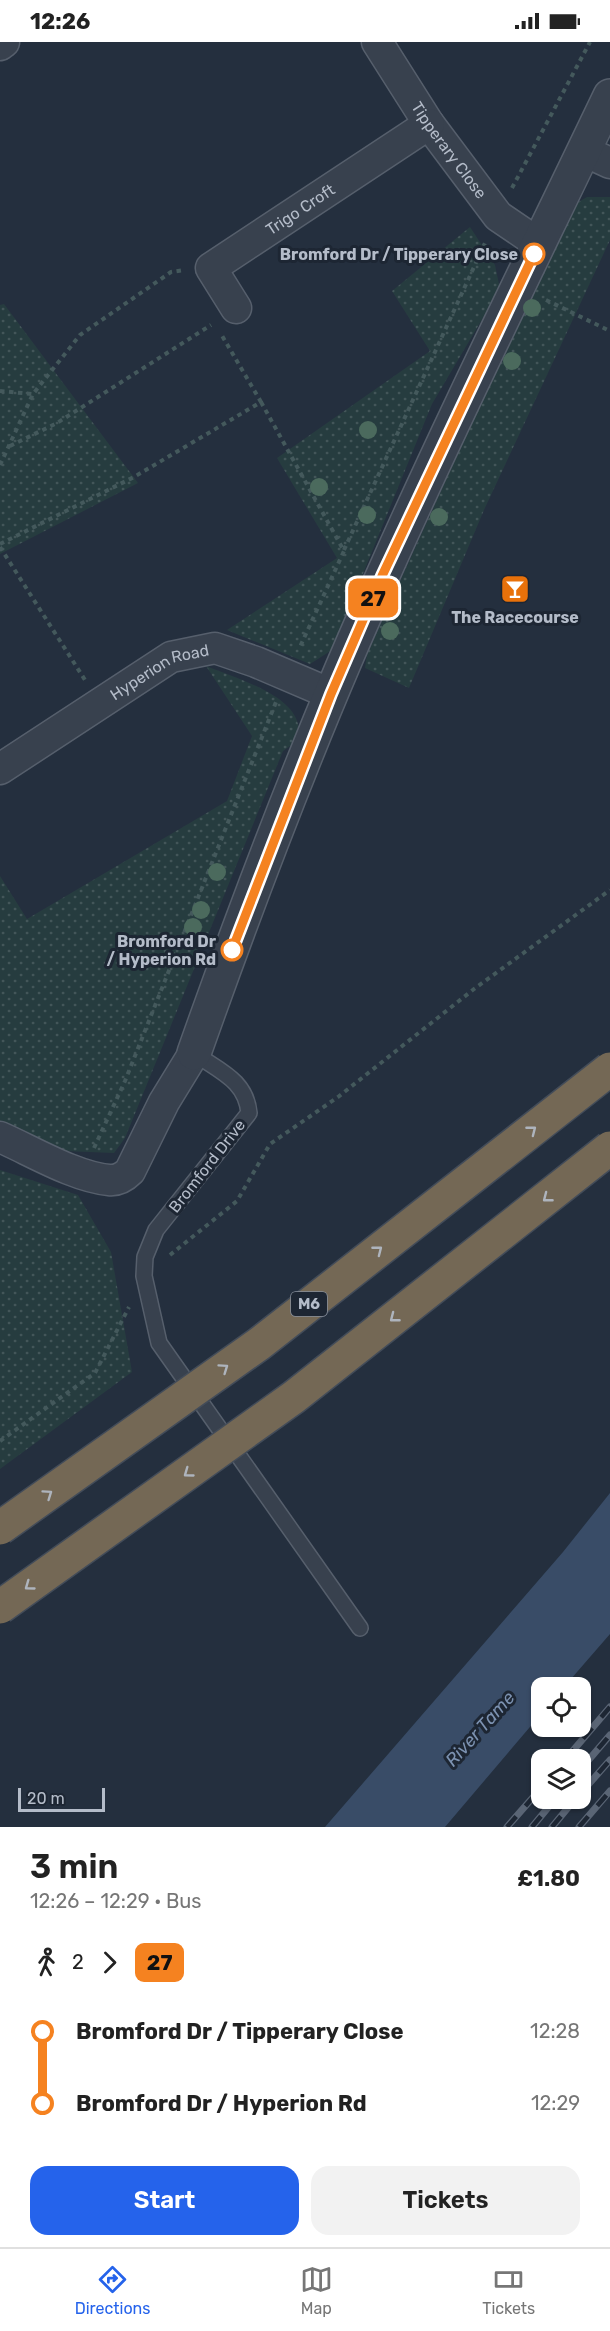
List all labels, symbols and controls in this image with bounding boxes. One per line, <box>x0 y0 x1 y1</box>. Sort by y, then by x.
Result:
text: 12:26 <box>30 8 90 35</box>
street label: Tipperary Close <box>408 98 491 202</box>
street label: Trigo Croft <box>262 179 338 239</box>
marker: Bromford Dr / Tipperary Close <box>523 243 545 265</box>
place label: Bromford Dr / Tipperary Close <box>280 245 518 264</box>
bar icon: The Racecourse <box>499 573 531 605</box>
line badge: 27 <box>346 578 400 618</box>
text: 27 <box>360 586 386 611</box>
place label: The Racecourse <box>451 608 579 627</box>
street label: Hyperion Road <box>106 640 210 704</box>
place label: Bromford Dr / Hyperion Rd <box>107 932 217 969</box>
marker: Bromford Dr / Hyperion Rd <box>221 939 243 961</box>
street label: Bromford Drive <box>165 1116 249 1216</box>
one-way arrow <box>525 1126 536 1137</box>
one-way arrow <box>543 1190 554 1201</box>
one-way arrow <box>372 1246 383 1257</box>
road number: M6 <box>291 1292 327 1316</box>
one-way arrow <box>390 1311 401 1322</box>
one-way arrow <box>217 1365 228 1376</box>
one-way arrow <box>183 1466 194 1477</box>
one-way arrow <box>41 1490 52 1501</box>
one-way arrow <box>25 1579 36 1590</box>
map controls <box>531 1677 591 1809</box>
button: locate <box>531 1677 591 1737</box>
water label: River Tame <box>441 1687 519 1771</box>
button: layers <box>531 1749 591 1809</box>
scale bar <box>18 1785 105 1812</box>
text: 20 m <box>27 1789 65 1808</box>
text: 3 min <box>30 1847 118 1886</box>
text: £1.80 <box>517 1865 580 1892</box>
text: 12:26 – 12:29 · Bus <box>30 1889 202 1913</box>
icon: walk <box>30 1946 63 1979</box>
icon: forward <box>93 1946 126 1979</box>
text: 2 <box>72 1950 84 1974</box>
text: 27 <box>147 1950 172 1975</box>
text: Bromford Dr / Tipperary Close <box>76 2018 403 2045</box>
text: 12:28 <box>530 2019 580 2043</box>
text: Bromford Dr / Hyperion Rd <box>76 2090 367 2117</box>
text: 12:29 <box>531 2091 580 2115</box>
button: Start <box>30 2166 299 2235</box>
button: Tickets <box>311 2166 580 2235</box>
tab: Directions <box>75 2263 150 2318</box>
tab: Map <box>300 2263 333 2318</box>
tab: Tickets <box>482 2263 535 2318</box>

